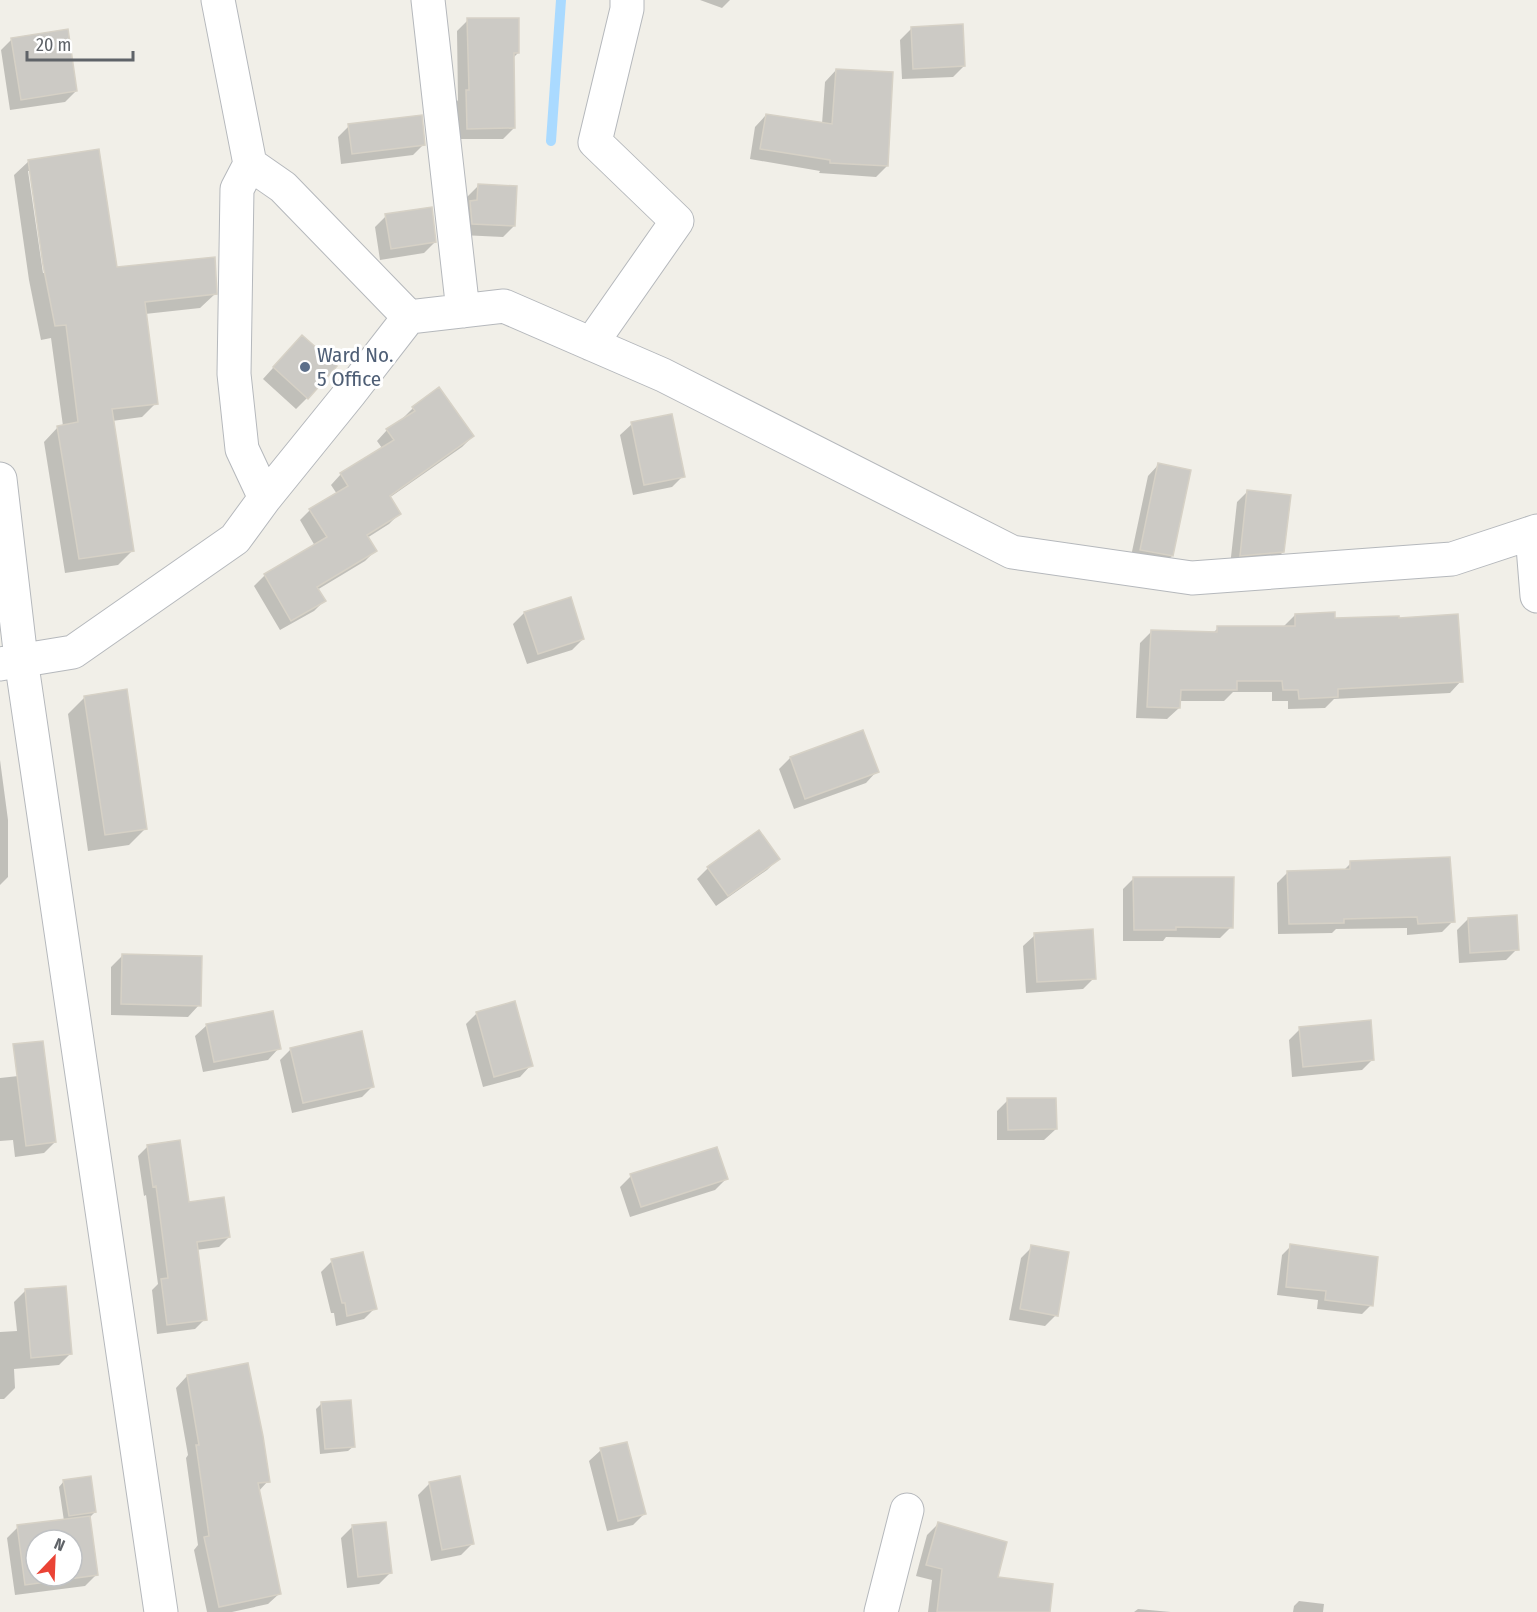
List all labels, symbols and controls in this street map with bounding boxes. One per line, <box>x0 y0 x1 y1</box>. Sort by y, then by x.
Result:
scale bar <box>27 24 134 62</box>
text: 20 m <box>36 34 71 56</box>
place label: Ward No. 5 Office <box>317 342 393 392</box>
marker: Ward No. 5 Office <box>298 360 312 374</box>
north arrow <box>24 1528 84 1588</box>
text: N <box>52 1534 68 1555</box>

